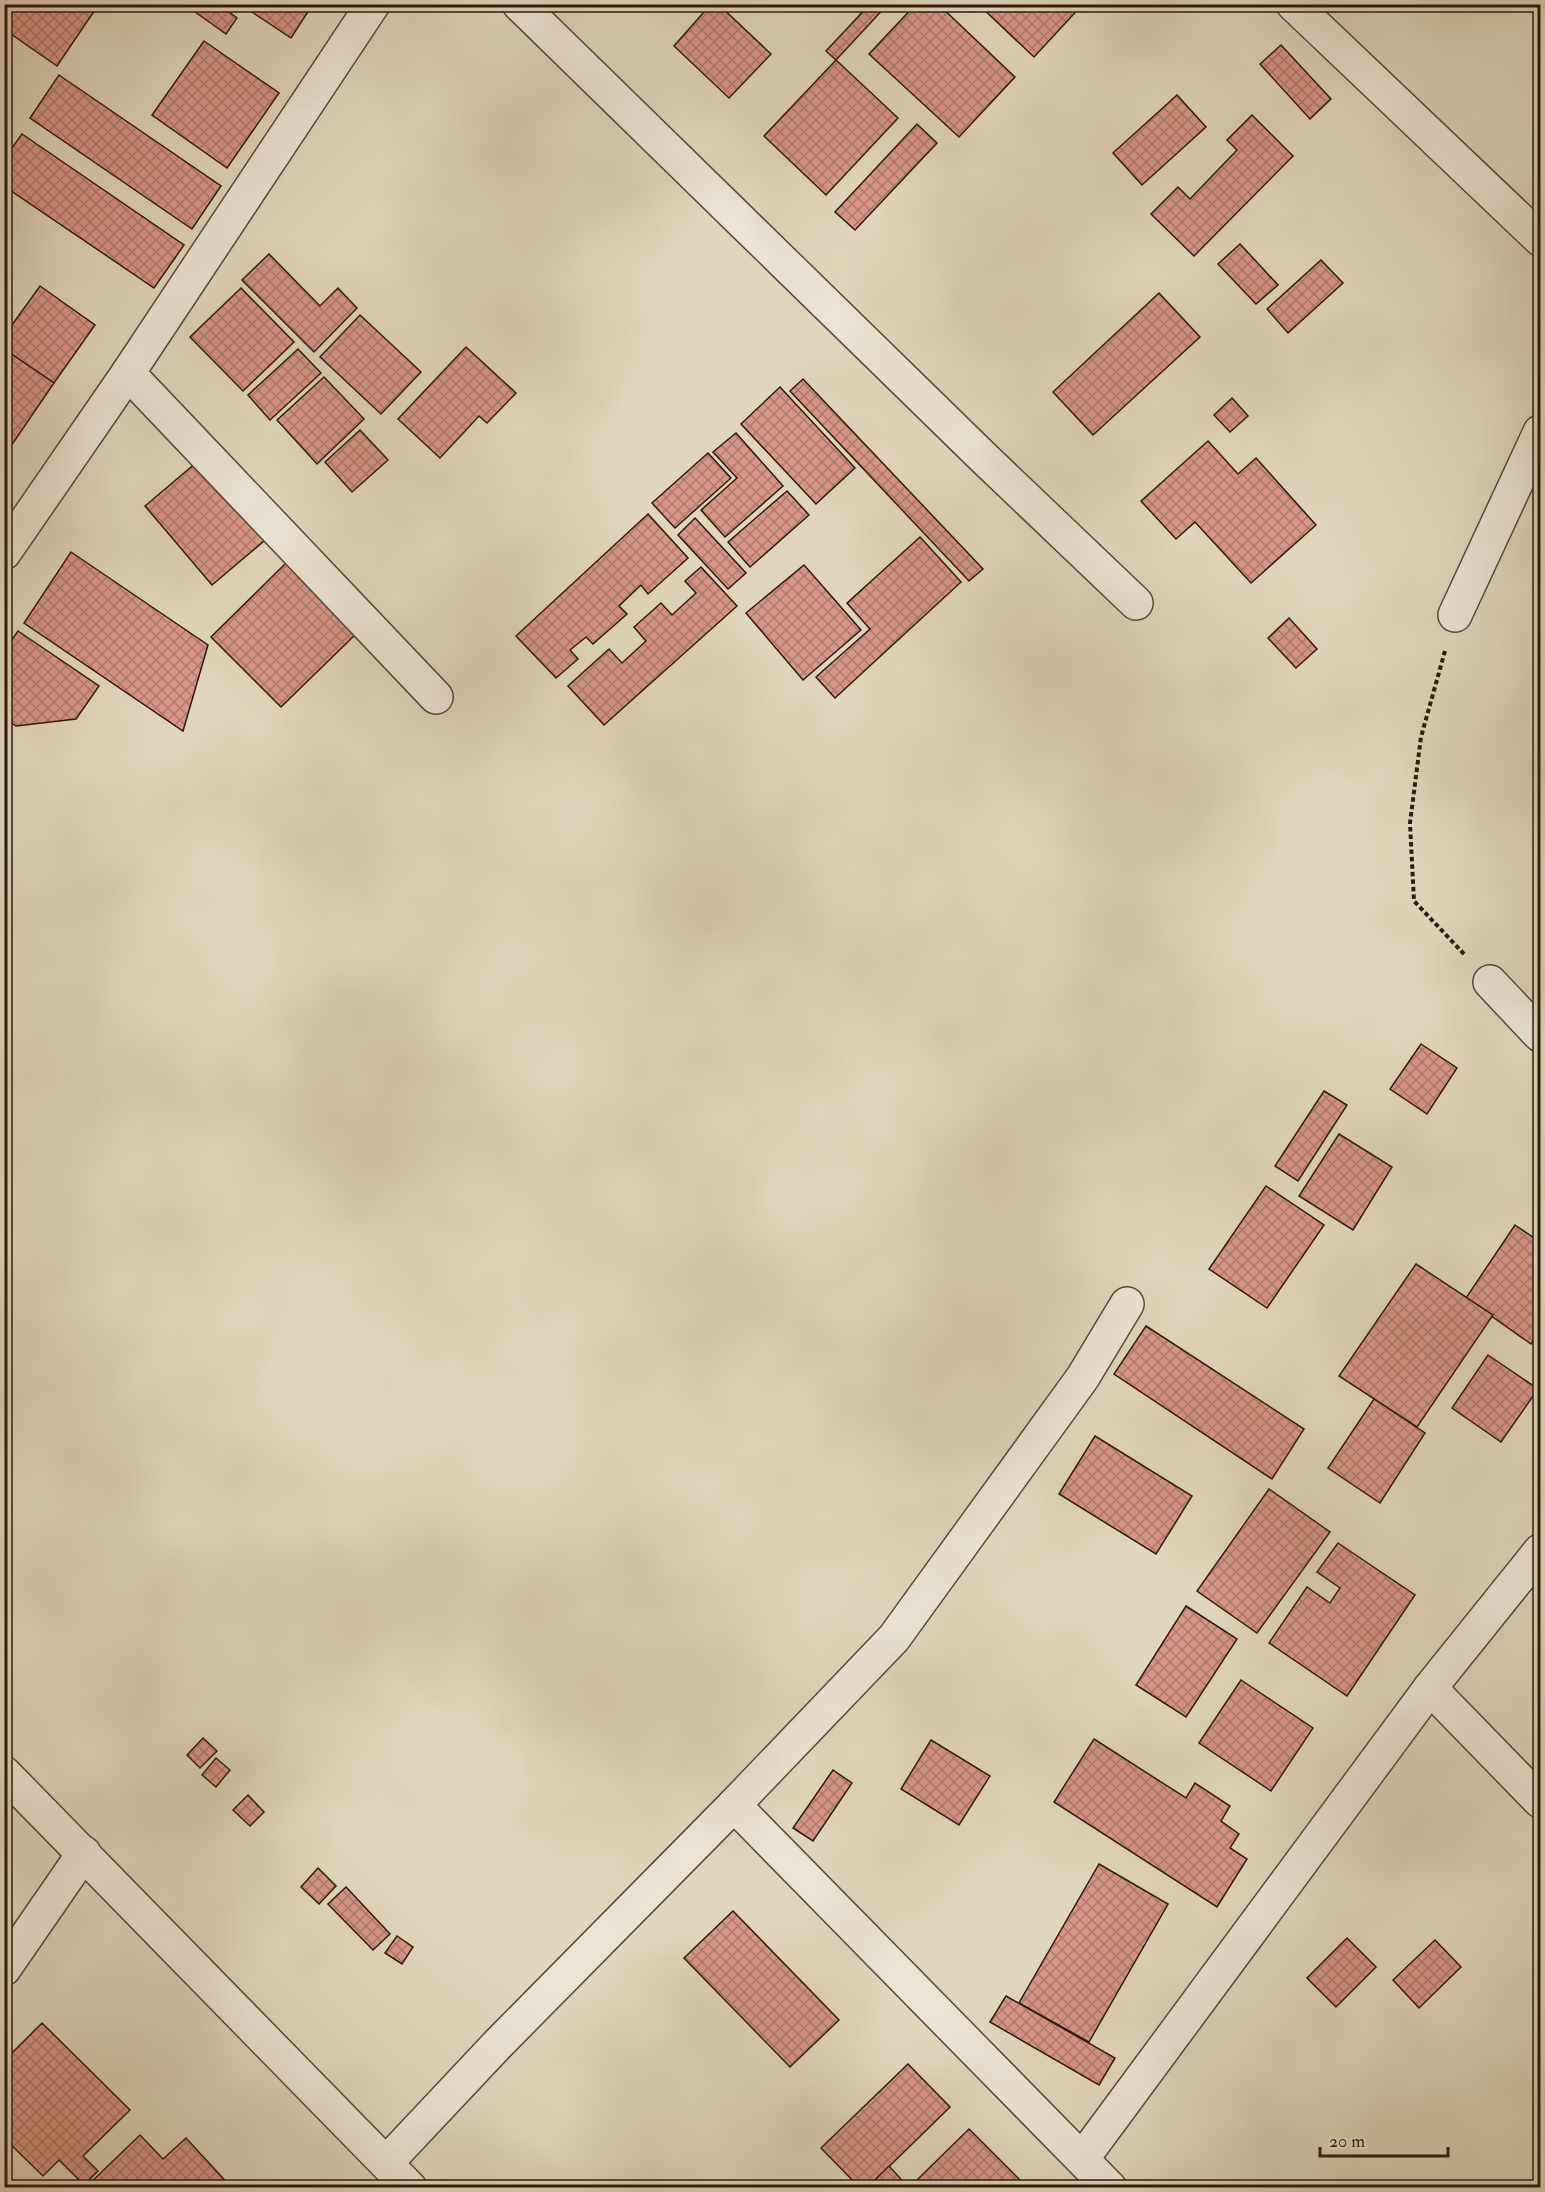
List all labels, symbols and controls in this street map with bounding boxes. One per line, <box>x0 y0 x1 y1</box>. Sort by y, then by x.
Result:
scale bar <box>1320 2120 1448 2158</box>
text: 20 m <box>1329 2130 1365 2153</box>

